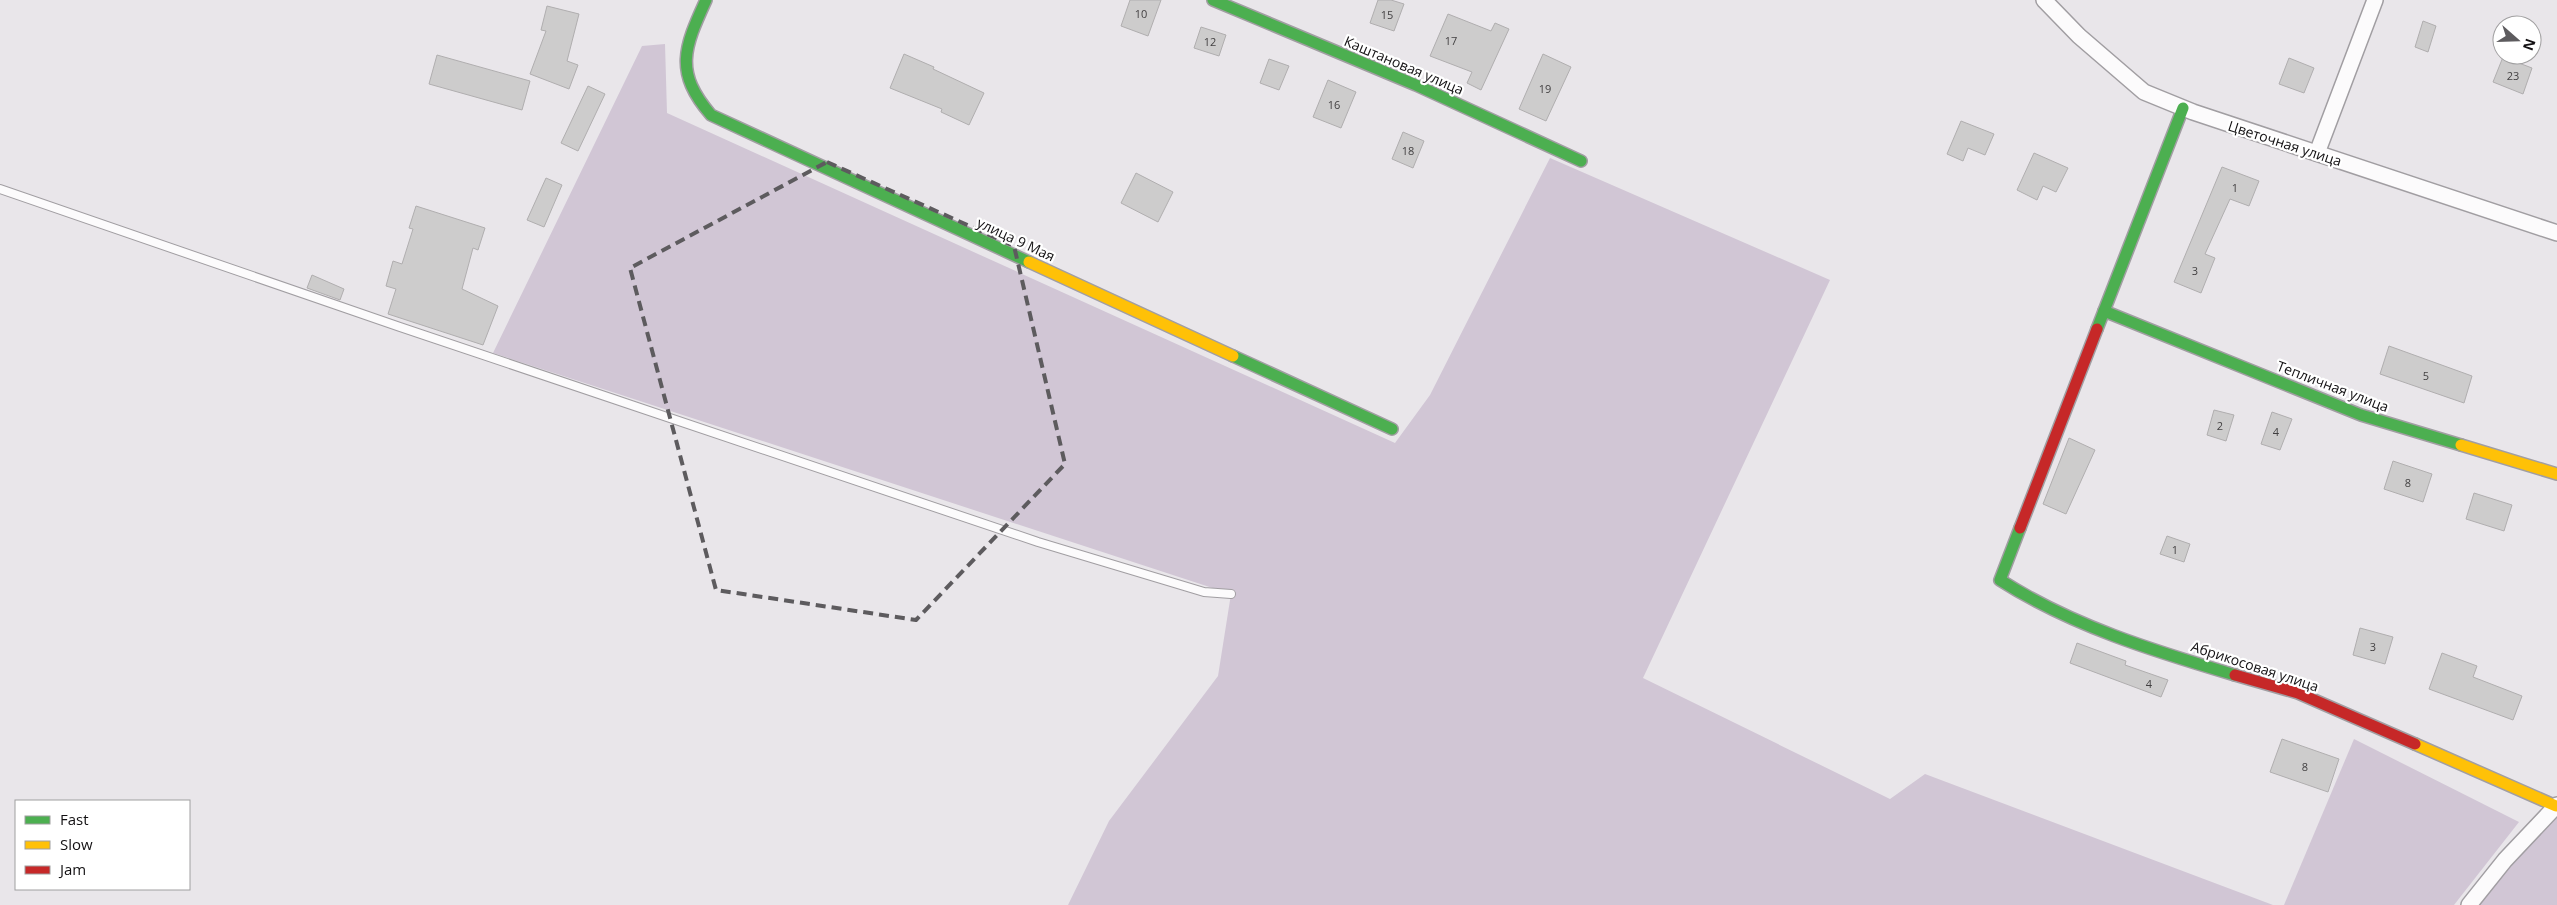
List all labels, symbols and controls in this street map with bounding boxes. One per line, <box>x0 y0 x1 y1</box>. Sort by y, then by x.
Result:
house number: 10 <box>1135 6 1147 21</box>
house number: 15 <box>1381 7 1393 22</box>
north arrow <box>2492 15 2542 65</box>
street label: Каштановая улица <box>1341 31 1467 99</box>
house number: 17 <box>1445 33 1457 48</box>
house number: 12 <box>1204 34 1216 49</box>
text: N <box>2519 36 2541 53</box>
house number: 23 <box>2507 68 2519 83</box>
house number: 19 <box>1539 81 1551 96</box>
house number: 16 <box>1328 97 1340 112</box>
street label: Цветочная улица <box>2226 116 2344 170</box>
house number: 18 <box>1402 143 1414 158</box>
house number: 1 <box>2232 180 2238 195</box>
street label: улица 9 Мая <box>974 213 1058 265</box>
house number: 3 <box>2192 263 2198 278</box>
street label: Тепличная улица <box>2274 356 2392 416</box>
house number: 5 <box>2423 368 2429 383</box>
house number: 2 <box>2217 418 2223 433</box>
house number: 4 <box>2273 424 2280 439</box>
house number: 8 <box>2405 475 2411 490</box>
house number: 1 <box>2172 542 2178 557</box>
street label: Абрикосовая улица <box>2189 636 2321 696</box>
house number: 3 <box>2370 639 2376 654</box>
house number: 4 <box>2146 676 2153 691</box>
house number: 8 <box>2302 759 2308 774</box>
legend <box>15 800 190 890</box>
text: Fast <box>60 809 89 829</box>
text: Slow <box>60 834 93 854</box>
text: Jam <box>58 859 86 879</box>

